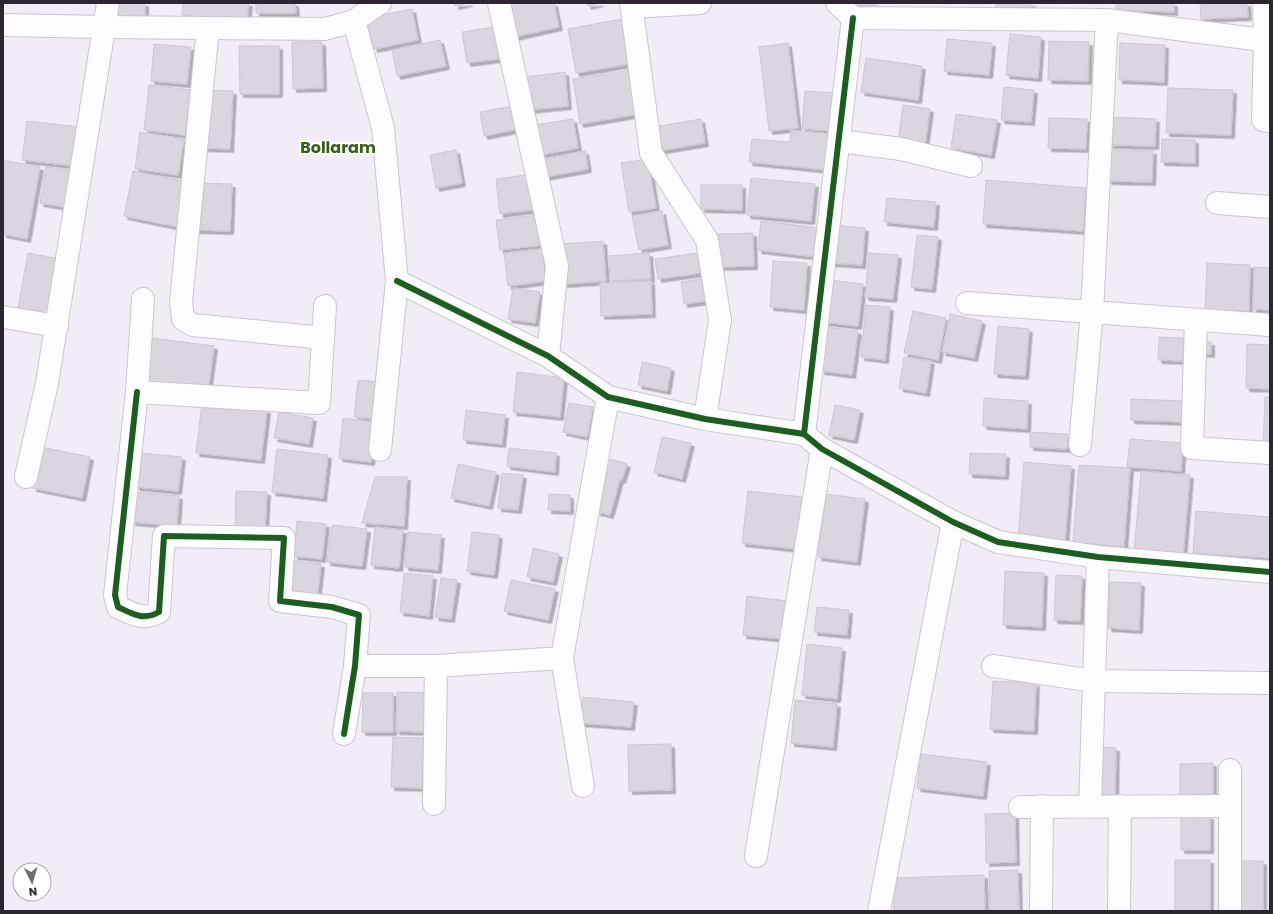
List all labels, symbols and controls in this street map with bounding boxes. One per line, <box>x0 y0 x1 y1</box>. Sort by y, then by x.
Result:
district label: Bollaram <box>300 136 376 159</box>
north arrow <box>12 862 52 902</box>
text: N <box>28 884 38 900</box>

